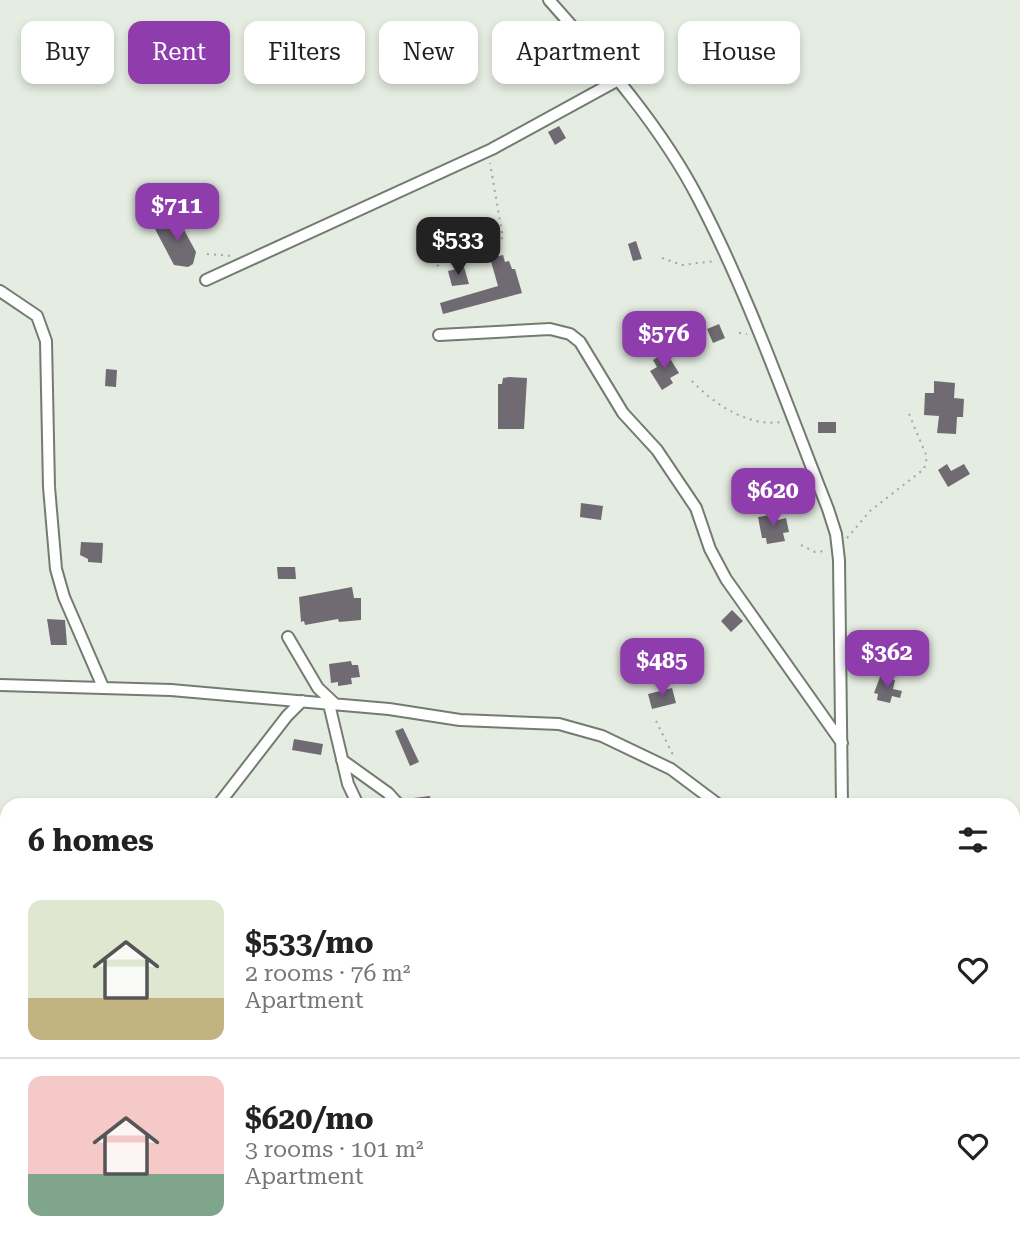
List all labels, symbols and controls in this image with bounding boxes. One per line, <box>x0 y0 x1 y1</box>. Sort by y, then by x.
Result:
chip: Buy <box>21 21 114 84</box>
chip: Rent <box>128 21 230 84</box>
chip: Filters <box>244 21 365 84</box>
chip: New <box>379 21 478 84</box>
chip: Apartment <box>492 21 664 84</box>
chip: House <box>678 21 800 84</box>
pin: $711 <box>136 184 218 243</box>
text: $711 <box>151 192 203 219</box>
pin: $533 <box>417 218 499 277</box>
text: $533 <box>432 226 484 253</box>
pin: $576 <box>623 312 705 371</box>
text: $576 <box>638 320 690 347</box>
pin: $620 <box>732 468 814 528</box>
text: $620 <box>747 477 799 504</box>
pin: $362 <box>846 630 928 690</box>
pin: $485 <box>621 638 703 698</box>
text: $362 <box>861 639 913 666</box>
text: $485 <box>636 647 688 674</box>
icon: filters <box>954 821 992 859</box>
text: 6 homes <box>28 823 154 858</box>
text: $533/mo <box>245 925 374 960</box>
icon: home <box>84 928 168 1012</box>
icon: heart <box>954 951 992 989</box>
text: 2 rooms · 76 m² <box>245 960 411 987</box>
text: Apartment <box>245 987 364 1014</box>
text: $620/mo <box>245 1101 374 1136</box>
icon: home <box>84 1104 168 1188</box>
icon: heart <box>954 1127 992 1165</box>
text: 3 rooms · 101 m² <box>245 1136 423 1163</box>
text: Apartment <box>245 1163 364 1190</box>

